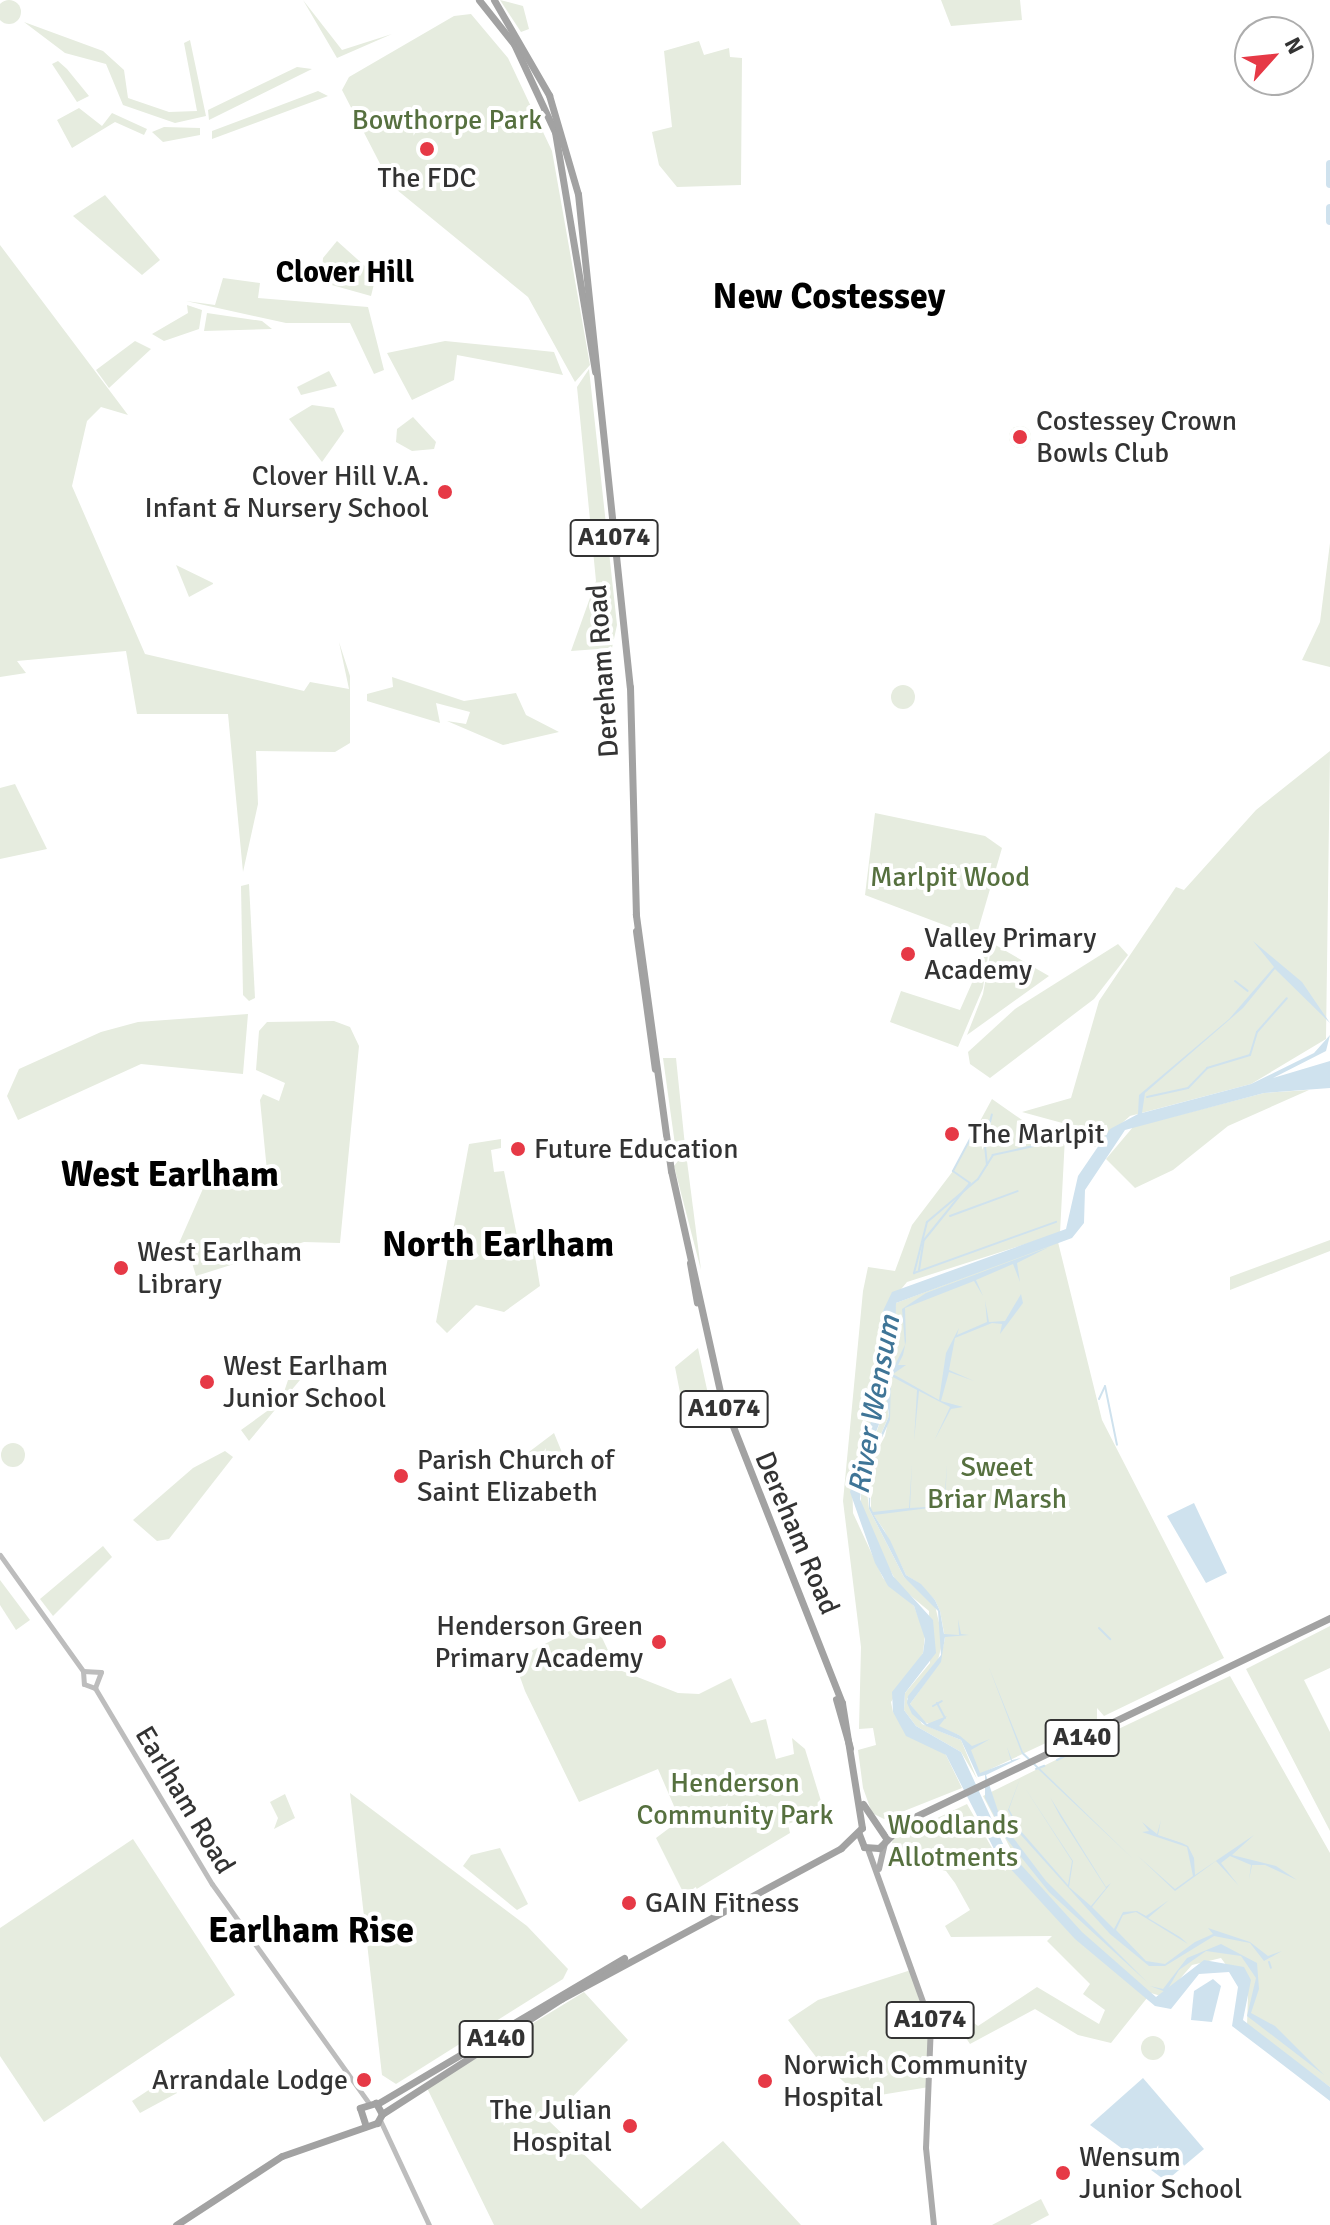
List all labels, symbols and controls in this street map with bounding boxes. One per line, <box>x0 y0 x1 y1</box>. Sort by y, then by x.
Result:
north arrow <box>1234 16 1314 96</box>
text: N <box>1279 33 1310 59</box>
park label: Bowthorpe Park <box>352 103 542 137</box>
marker: The FDC <box>418 140 436 158</box>
place label: The FDC <box>378 161 476 195</box>
district label: Clover Hill <box>276 255 414 291</box>
district label: New Costessey <box>713 275 945 319</box>
place label: Costessey Crown Bowls Club <box>1036 404 1237 470</box>
marker: Costessey Crown Bowls Club <box>1011 428 1029 446</box>
place label: Clover Hill V.A. Infant & Nursery School <box>145 459 429 525</box>
marker: Clover Hill V.A. Infant & Nursery School <box>436 483 454 501</box>
road number: A1074 <box>568 516 660 560</box>
street label: Dereham Road <box>580 583 626 759</box>
park label: Marlpit Wood <box>870 860 1030 894</box>
place label: Valley Primary Academy <box>924 921 1096 987</box>
marker: Valley Primary Academy <box>899 945 917 963</box>
place label: The Marlpit <box>968 1117 1105 1151</box>
marker: The Marlpit <box>943 1125 961 1143</box>
place label: Future Education <box>534 1132 738 1166</box>
marker: Future Education <box>509 1140 527 1158</box>
district label: West Earlham <box>61 1153 279 1197</box>
district label: North Earlham <box>382 1223 614 1267</box>
place label: West Earlham Library <box>137 1235 302 1301</box>
marker: West Earlham Library <box>112 1259 130 1277</box>
water label: River Wensum <box>842 1313 908 1497</box>
place label: West Earlham Junior School <box>223 1349 388 1415</box>
marker: West Earlham Junior School <box>198 1373 216 1391</box>
road number: A1074 <box>678 1387 770 1431</box>
place label: Parish Church of Saint Elizabeth <box>417 1443 614 1509</box>
street label: Dereham Road <box>748 1446 846 1620</box>
park label: Sweet Briar Marsh <box>927 1450 1067 1516</box>
marker: Parish Church of Saint Elizabeth <box>392 1467 410 1485</box>
place label: Henderson Green Primary Academy <box>434 1609 643 1675</box>
marker: Henderson Green Primary Academy <box>650 1633 668 1651</box>
road number: A140 <box>1044 1716 1120 1760</box>
street label: Earlham Road <box>128 1720 242 1880</box>
park label: Henderson Community Park <box>637 1766 833 1832</box>
park label: Woodlands Allotments <box>887 1808 1019 1874</box>
place label: GAIN Fitness <box>645 1886 799 1920</box>
marker: GAIN Fitness <box>620 1894 638 1912</box>
district label: Earlham Rise <box>208 1909 414 1953</box>
road number: A1074 <box>884 1998 976 2042</box>
road number: A140 <box>458 2017 534 2061</box>
place label: Norwich Community Hospital <box>783 2048 1027 2114</box>
place label: Arrandale Lodge <box>152 2063 348 2097</box>
marker: Norwich Community Hospital <box>754 2070 776 2092</box>
marker: Arrandale Lodge <box>355 2071 373 2089</box>
place label: The Julian Hospital <box>490 2093 612 2159</box>
marker: The Julian Hospital <box>619 2115 641 2137</box>
place label: Wensum Junior School <box>1079 2140 1242 2206</box>
marker: Wensum Junior School <box>1054 2164 1072 2182</box>

